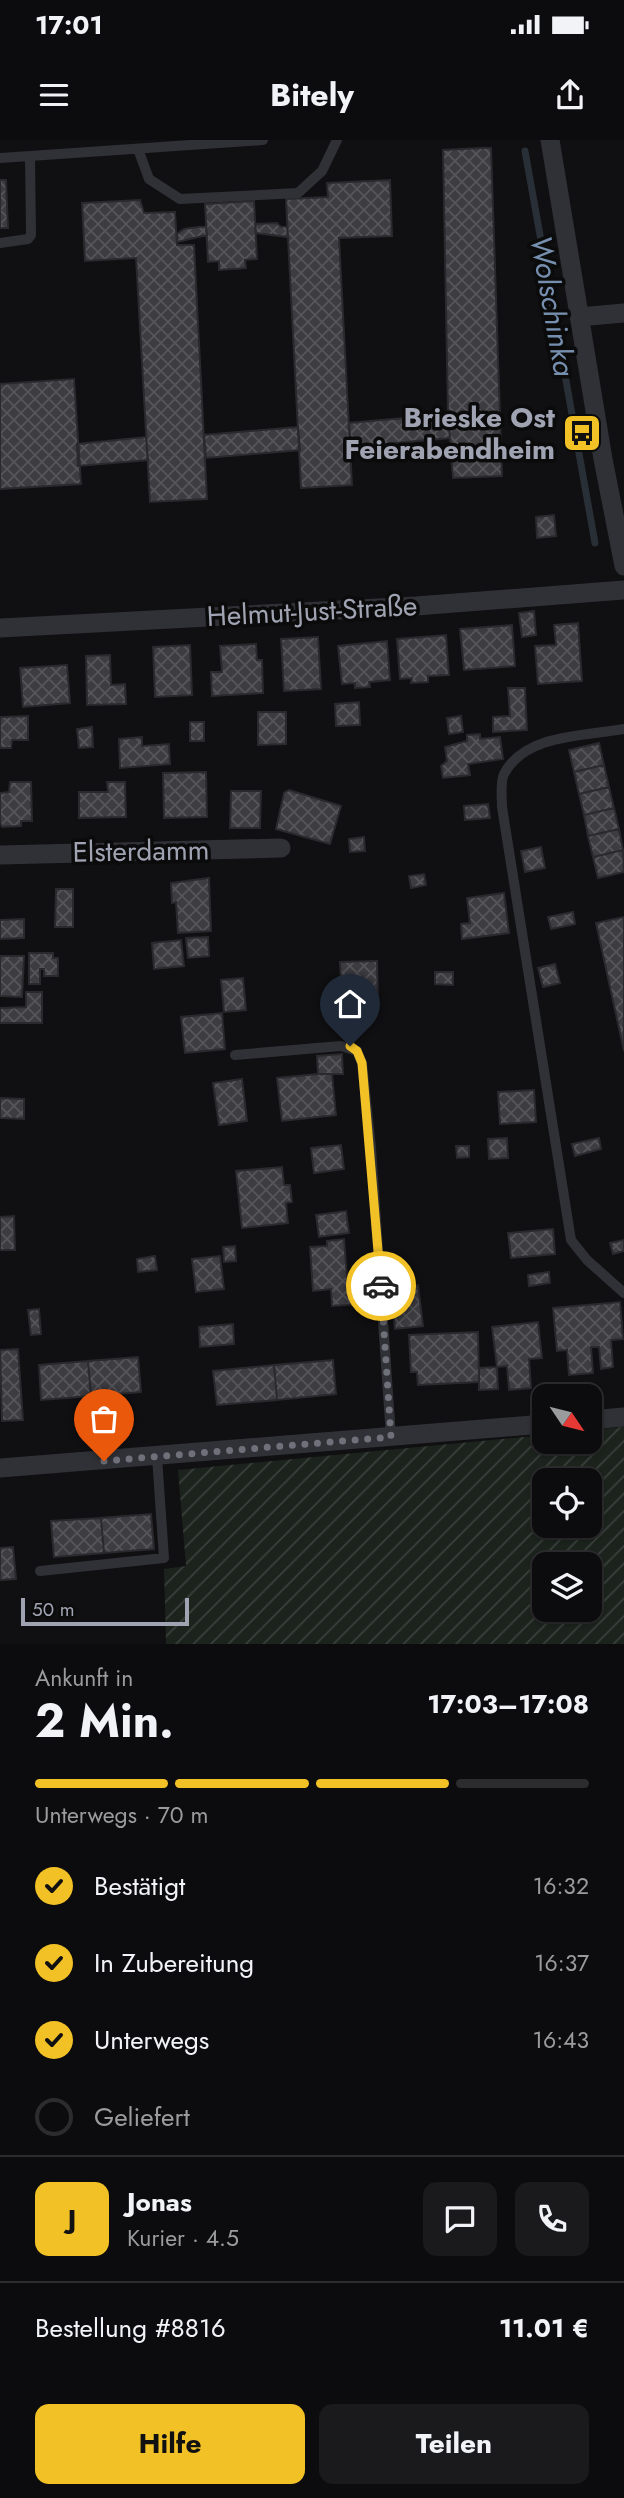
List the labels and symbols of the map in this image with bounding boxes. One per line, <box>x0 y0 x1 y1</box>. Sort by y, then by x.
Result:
water label: Wolschinka <box>519 232 587 380</box>
place label: Brieske Ost Feierabendheim <box>345 397 555 470</box>
bus stop icon: Brieske Ost Feierabendheim <box>561 412 603 454</box>
street label: Helmut-Just-Straße <box>206 585 418 637</box>
street label: Elsterdamm <box>72 829 210 873</box>
pin <box>320 974 380 1046</box>
courier <box>346 1251 416 1321</box>
north arrow <box>532 1384 602 1454</box>
pin <box>74 1389 134 1461</box>
scale bar <box>21 1595 189 1627</box>

